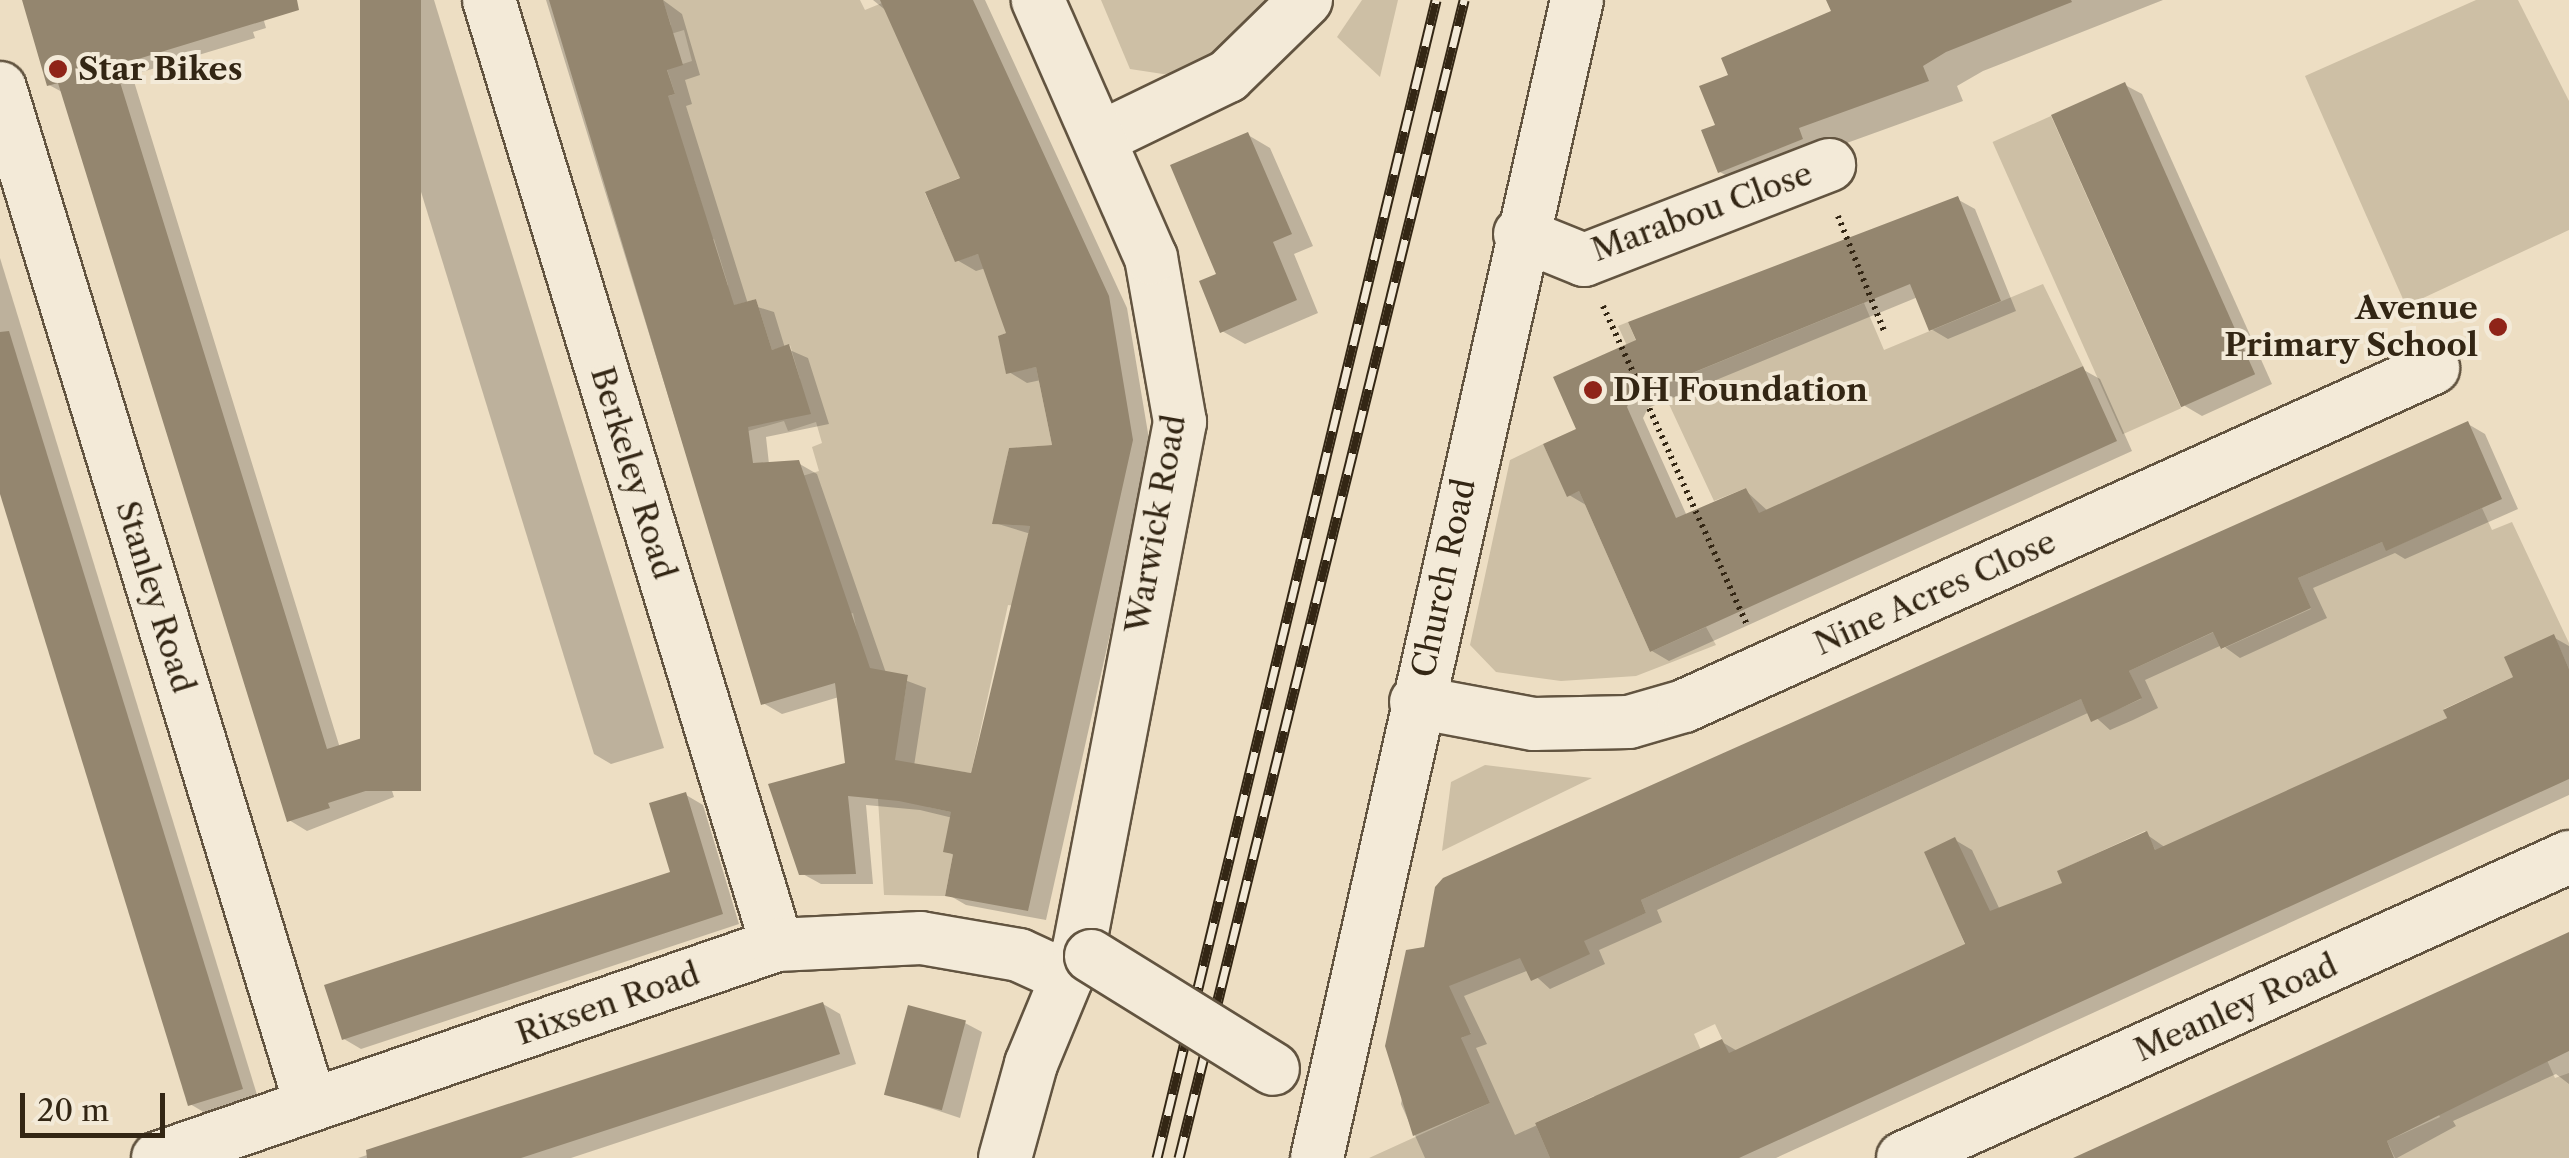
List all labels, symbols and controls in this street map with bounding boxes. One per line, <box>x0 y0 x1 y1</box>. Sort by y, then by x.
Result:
place label: Star Bikes <box>78 50 243 88</box>
marker: Star Bikes <box>47 58 69 80</box>
street label: Marabou Close <box>1586 154 1818 270</box>
place label: Avenue Primary School <box>2223 290 2478 365</box>
marker: Avenue Primary School <box>2487 316 2509 338</box>
street label: Berkeley Road <box>582 362 684 584</box>
place label: DH Foundation <box>1613 371 1868 409</box>
marker: DH Foundation <box>1582 379 1604 401</box>
street label: Warwick Road <box>1118 411 1194 637</box>
street label: Church Road <box>1404 475 1484 681</box>
street label: Stanley Road <box>107 496 203 698</box>
street label: Nine Acres Close <box>1808 522 2062 664</box>
street label: Meanley Road <box>2128 946 2344 1070</box>
street label: Rixsen Road <box>511 955 705 1053</box>
scale bar <box>25 1073 170 1135</box>
text: 20 m <box>37 1092 109 1129</box>

